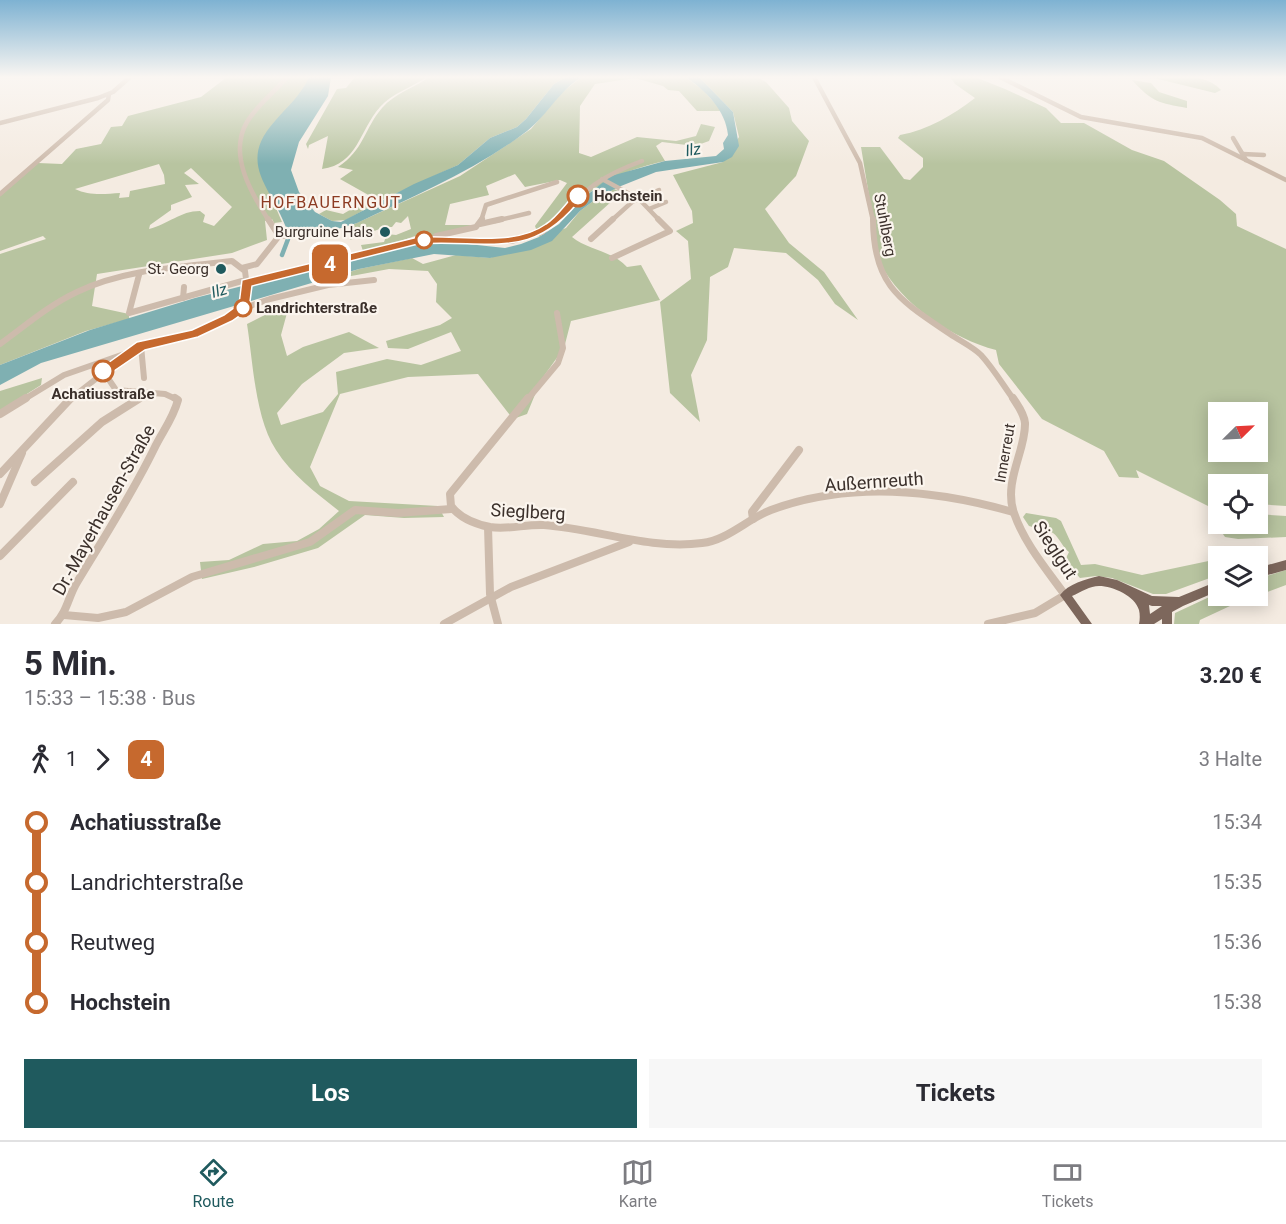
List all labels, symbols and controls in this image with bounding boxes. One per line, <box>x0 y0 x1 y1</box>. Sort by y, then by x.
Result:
water label: Ilz <box>684 139 703 160</box>
marker: Hochstein <box>567 185 589 207</box>
place label: Hochstein <box>594 187 663 205</box>
street label: Stuhlberg <box>870 192 900 258</box>
district label: HOFBAUERNGUT <box>260 193 402 212</box>
place label: Burgruine Hals <box>275 223 373 241</box>
marker: Burgruine Hals <box>378 225 392 239</box>
unlabelled marker <box>415 231 433 249</box>
line badge: 4 <box>310 244 350 284</box>
text: 4 <box>324 252 336 276</box>
place label: St. Georg <box>147 260 209 278</box>
marker: St. Georg <box>214 262 228 276</box>
water label: Ilz <box>209 279 230 302</box>
marker: Landrichterstraße <box>234 299 252 317</box>
place label: Landrichterstraße <box>256 299 377 317</box>
marker: Achatiusstraße <box>92 360 114 382</box>
place label: Achatiusstraße <box>51 385 155 403</box>
north arrow <box>1208 402 1268 462</box>
map controls <box>1208 402 1268 606</box>
street label: Dr.-Mayerhausen-Straße <box>48 421 159 599</box>
street label: Innerreut <box>991 422 1019 484</box>
street label: Außernreuth <box>824 468 924 495</box>
button: locate <box>1208 474 1268 534</box>
street label: Sieglberg <box>490 499 566 524</box>
street label: Sieglgut <box>1029 517 1082 583</box>
button: layers <box>1208 546 1268 606</box>
text: 5 Min. <box>24 644 117 683</box>
text: 3.20 € <box>1200 663 1262 688</box>
text: 15:33 – 15:38 · Bus <box>24 686 196 710</box>
icon: walk <box>24 743 57 776</box>
icon: forward <box>86 743 119 776</box>
text: 1 <box>66 747 77 771</box>
text: 4 <box>140 747 152 771</box>
text: 3 Halte <box>1199 747 1262 771</box>
text: Achatiusstraße <box>70 810 221 835</box>
text: 15:34 <box>1212 810 1262 834</box>
text: Landrichterstraße <box>70 870 243 895</box>
text: 15:35 <box>1212 870 1262 894</box>
text: Reutweg <box>70 930 155 955</box>
text: 15:36 <box>1212 930 1262 954</box>
text: Hochstein <box>70 990 171 1015</box>
text: 15:38 <box>1212 990 1262 1014</box>
button: Los <box>24 1059 637 1128</box>
button: Tickets <box>649 1059 1262 1128</box>
tab: Route <box>192 1156 234 1211</box>
tab: Karte <box>619 1156 657 1211</box>
tab: Tickets <box>1042 1156 1094 1211</box>

